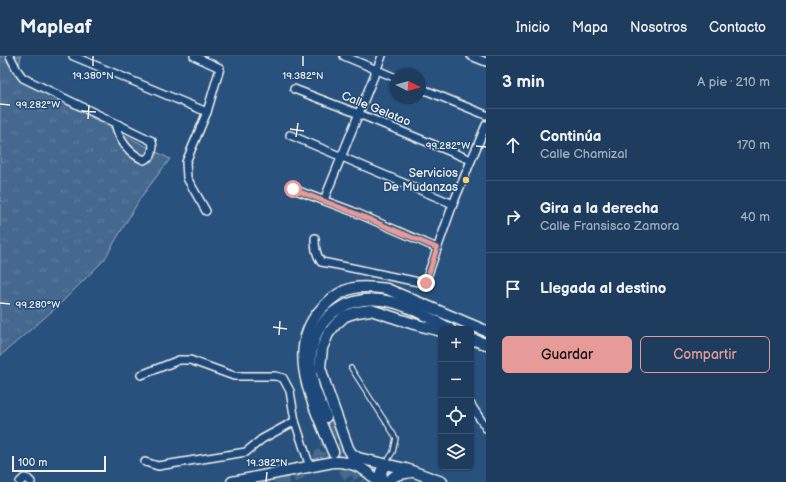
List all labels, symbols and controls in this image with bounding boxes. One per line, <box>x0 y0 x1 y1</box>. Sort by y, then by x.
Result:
text: Mapleaf <box>20 16 92 39</box>
text: Inicio <box>516 19 550 36</box>
text: Mapa <box>572 19 608 36</box>
text: Nosotros <box>630 19 687 36</box>
text: Contacto <box>709 19 766 36</box>
north arrow <box>390 68 426 104</box>
text: 19.380°N <box>72 70 114 82</box>
text: 19.382°N <box>282 70 324 82</box>
text: 3 min <box>502 72 545 92</box>
text: A pie · 210 m <box>697 74 770 90</box>
street label: Calle Gelatao <box>339 88 413 130</box>
text: 99.282°W <box>16 99 60 111</box>
text: Continúa <box>540 127 601 146</box>
icon: ahead <box>502 134 524 156</box>
text: 170 m <box>737 137 770 153</box>
text: 99.282°W <box>426 140 470 152</box>
text: Calle Chamizal <box>540 146 627 162</box>
place label: Servicios De Mudanzas <box>383 166 458 195</box>
marker: Servicios De Mudanzas <box>461 175 471 185</box>
route start <box>284 180 302 198</box>
text: Gira a la derecha <box>540 199 659 218</box>
icon: right <box>502 206 524 228</box>
text: 40 m <box>740 209 770 225</box>
text: Calle Fransisco Zamora <box>540 218 679 234</box>
route end <box>417 274 435 292</box>
icon: arrive <box>502 278 524 300</box>
text: Llegada al destino <box>540 279 666 298</box>
text: 99.280°W <box>16 299 60 311</box>
map controls <box>438 326 474 470</box>
button: + <box>438 326 474 362</box>
button: Guardar <box>502 336 632 373</box>
button: Compartir <box>640 336 770 373</box>
button: − <box>438 362 474 398</box>
button: locate <box>438 398 474 434</box>
button: layers <box>438 434 474 470</box>
scale bar <box>12 454 106 473</box>
text: 100 m <box>18 456 47 469</box>
text: 19.382°N <box>246 457 288 469</box>

